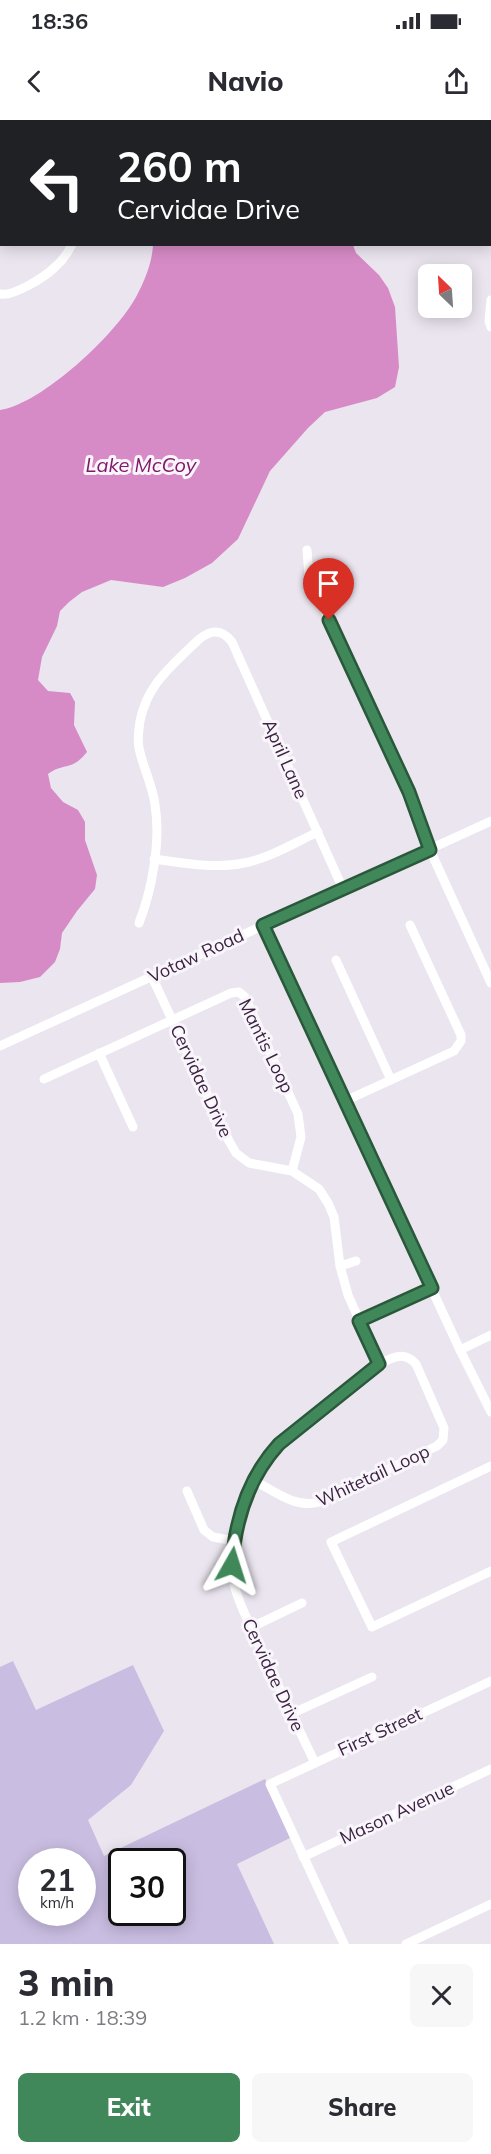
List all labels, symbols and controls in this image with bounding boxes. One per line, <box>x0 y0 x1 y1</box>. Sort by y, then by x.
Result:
text: 18:36 <box>30 7 88 35</box>
text: Navio <box>207 64 284 98</box>
icon: back <box>18 65 51 98</box>
icon: share <box>440 65 473 98</box>
text: 260 m <box>117 140 242 193</box>
icon: left <box>18 144 96 222</box>
text: Cervidae Drive <box>117 192 300 226</box>
north arrow <box>418 264 472 318</box>
map controls <box>418 264 472 318</box>
water label: Lake McCoy <box>86 452 198 477</box>
pin <box>303 558 354 620</box>
icon: arrive <box>312 567 345 600</box>
street label: April Lane <box>258 715 313 802</box>
street label: Votaw Road <box>144 923 247 988</box>
street label: Mantis Loop <box>234 995 299 1097</box>
street label: Cervidae Drive <box>165 1021 238 1141</box>
street label: Whitetail Loop <box>313 1439 433 1512</box>
position arrow <box>200 1533 264 1597</box>
street label: Cervidae Drive <box>237 1615 310 1735</box>
street label: First Street <box>334 1702 426 1761</box>
street label: Mason Avenue <box>336 1776 458 1849</box>
speed limit sign: 30 <box>108 1848 186 1926</box>
text: 21 <box>39 1861 75 1899</box>
text: km/h <box>40 1893 74 1912</box>
text: 3 min <box>18 1960 114 2005</box>
button: close <box>410 1964 473 2027</box>
text: 1.2 km · 18:39 <box>18 2005 147 2030</box>
button: Exit <box>18 2073 240 2142</box>
button: Share <box>252 2073 473 2142</box>

